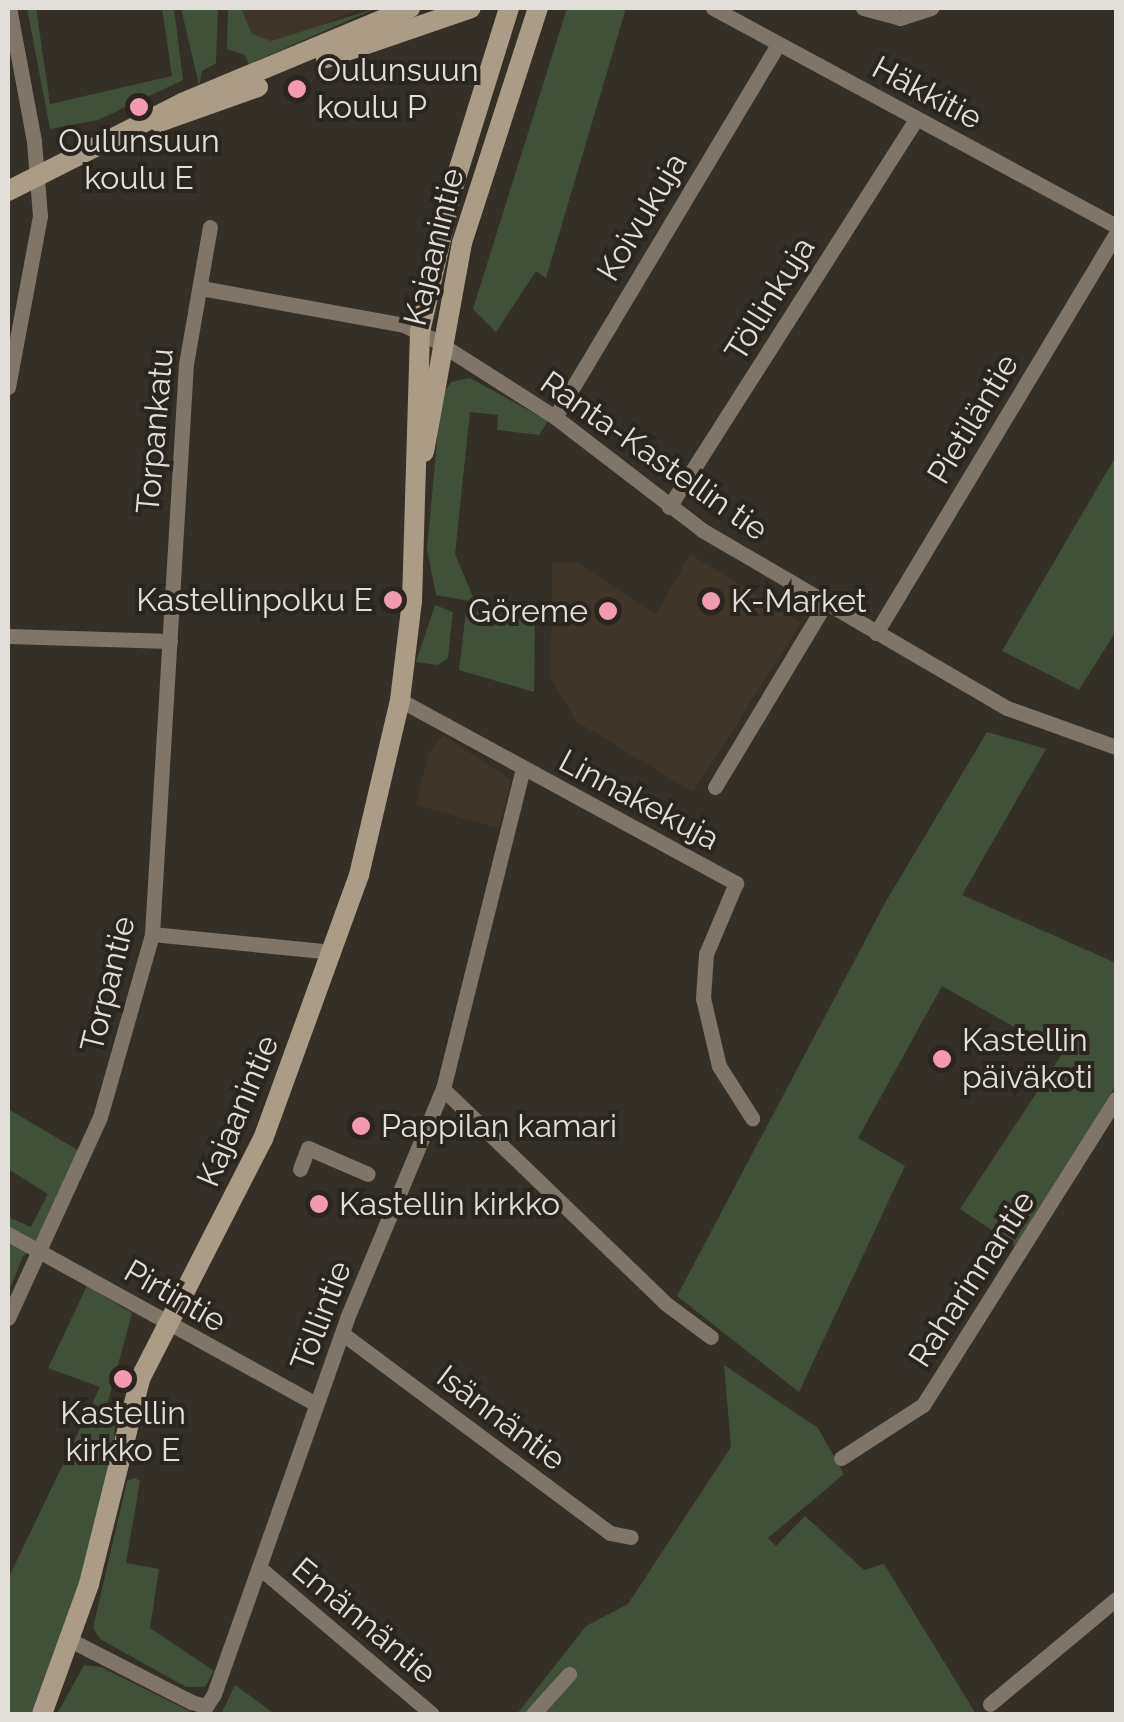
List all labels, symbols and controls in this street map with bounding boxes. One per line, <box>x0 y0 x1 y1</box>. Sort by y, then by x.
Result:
street label: Häkkitie <box>866 48 988 138</box>
place label: Oulunsuun koulu P <box>317 52 479 127</box>
marker: Oulunsuun koulu P <box>286 78 308 100</box>
marker: Oulunsuun koulu E <box>128 96 150 118</box>
place label: Oulunsuun koulu E <box>58 123 220 198</box>
street label: Koivukuja <box>589 146 695 288</box>
street label: Kajaanintie <box>396 164 472 330</box>
street label: Töllinkuja <box>717 230 823 368</box>
street label: Torpankatu <box>129 347 181 515</box>
street label: Pietiläntie <box>919 347 1027 491</box>
street label: Ranta-Kastellin tie <box>533 363 775 549</box>
place label: Kastellinpolku E <box>136 581 373 619</box>
place label: K-Market <box>731 582 867 620</box>
marker: Kastellinpolku E <box>382 589 404 611</box>
marker: K-Market <box>700 590 722 612</box>
place label: Göreme <box>468 592 588 630</box>
marker: Göreme <box>597 600 619 622</box>
street label: Linnakekuja <box>552 742 726 858</box>
street label: Torpantie <box>73 912 143 1056</box>
place label: Kastellin päiväkoti <box>962 1022 1093 1097</box>
street label: Kajaanintie <box>189 1030 287 1192</box>
marker: Kastellin päiväkoti <box>931 1048 953 1070</box>
place label: Pappilan kamari <box>381 1107 617 1145</box>
marker: Pappilan kamari <box>350 1115 372 1137</box>
street label: Raharinnantie <box>901 1184 1043 1374</box>
place label: Kastellin kirkko <box>339 1185 560 1223</box>
marker: Kastellin kirkko <box>308 1193 330 1215</box>
street label: Pirtintie <box>117 1252 233 1340</box>
street label: Töllintie <box>283 1256 359 1376</box>
street label: Isännäntie <box>429 1357 573 1479</box>
marker: Kastellin kirkko E <box>112 1368 134 1390</box>
place label: Kastellin kirkko E <box>60 1395 186 1470</box>
street label: Emännäntie <box>284 1550 444 1692</box>

